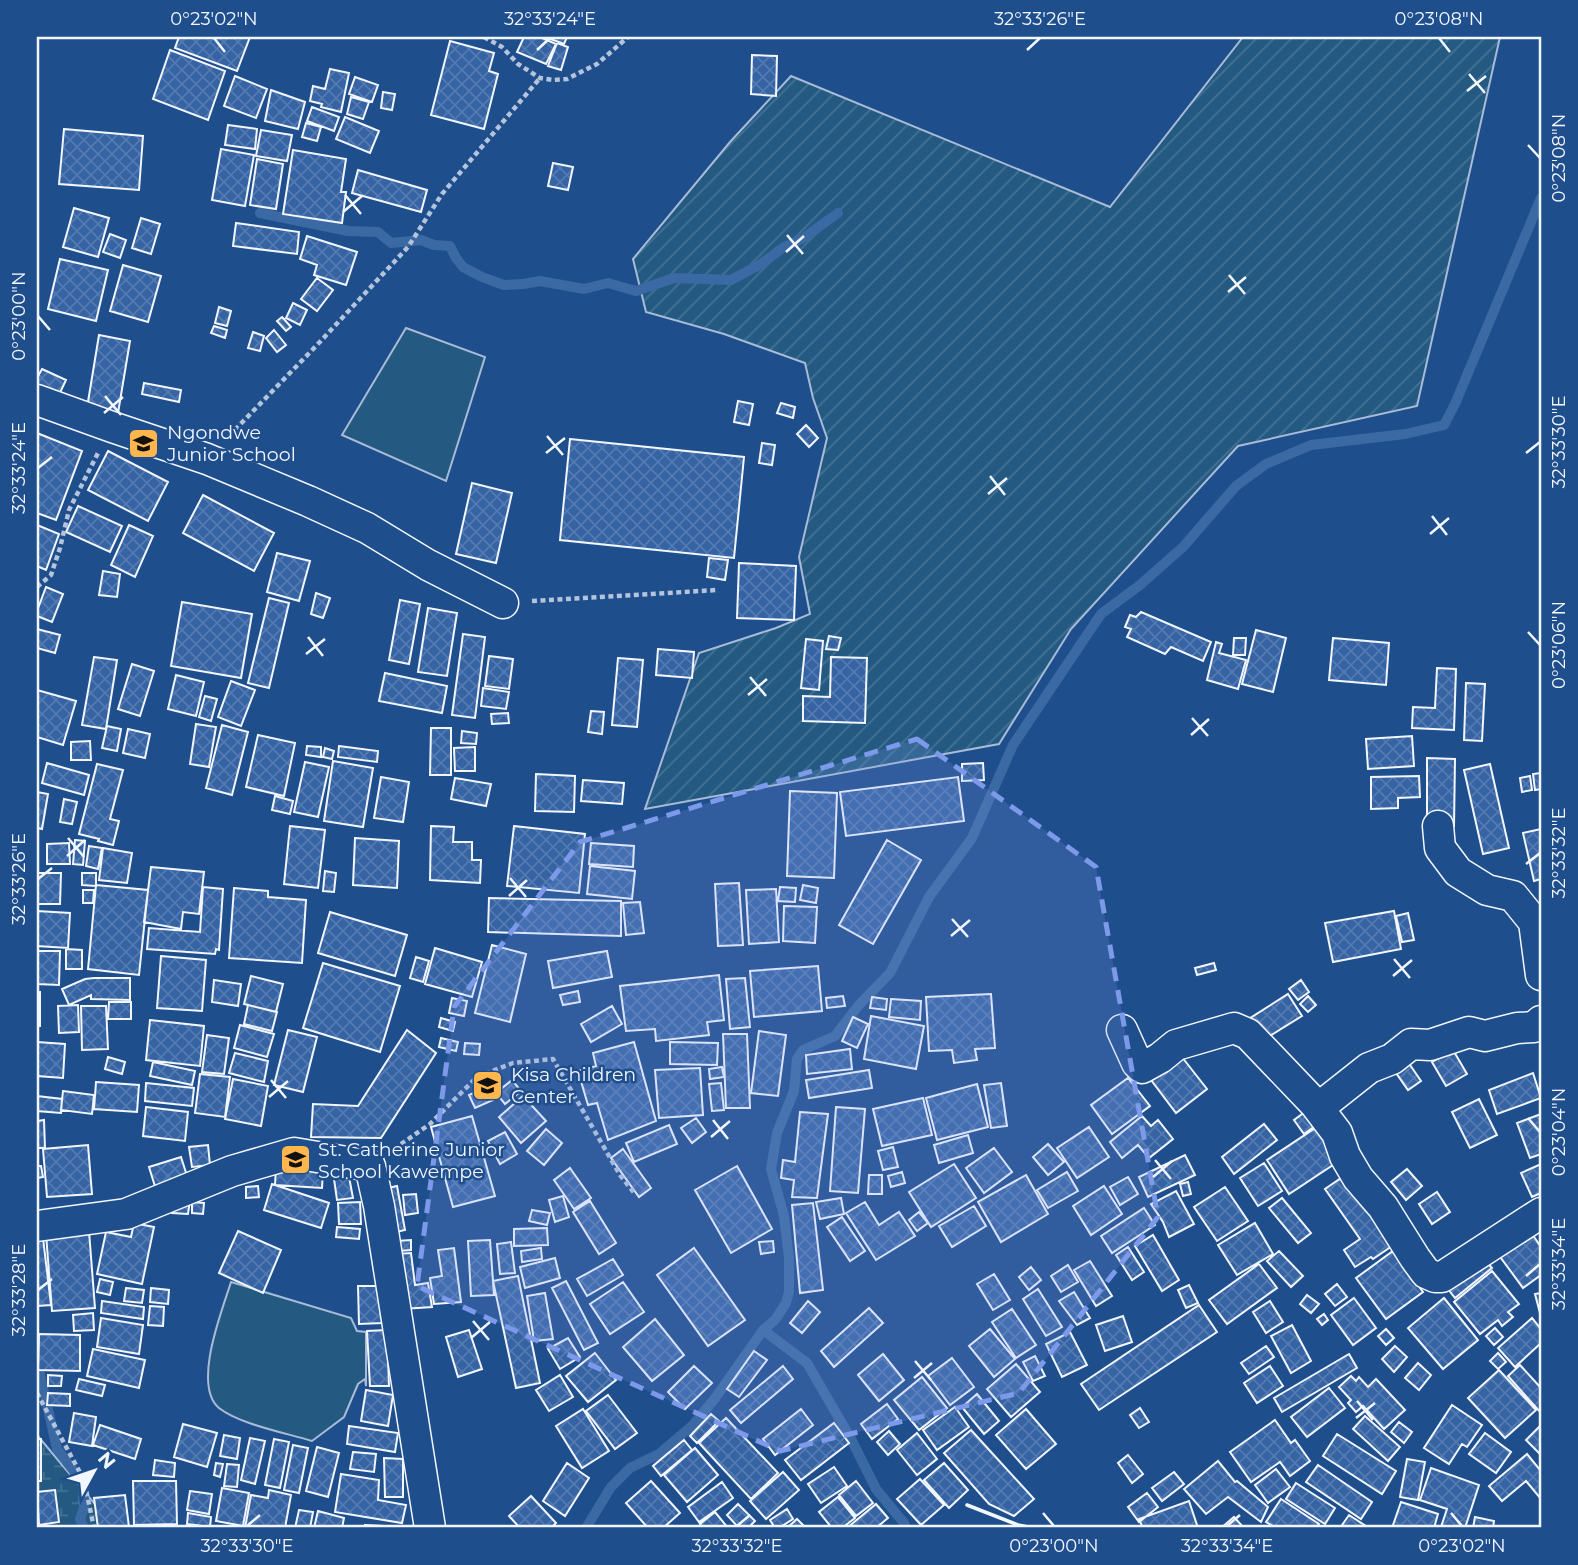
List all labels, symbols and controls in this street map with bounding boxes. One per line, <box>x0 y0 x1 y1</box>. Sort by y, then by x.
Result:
text: 0°23'02"N <box>170 8 258 30</box>
text: 32°33'24"E <box>504 8 596 30</box>
text: 32°33'26"E <box>994 8 1086 30</box>
text: 0°23'08"N <box>1395 8 1483 30</box>
text: 0°23'08"N <box>1548 114 1570 202</box>
text: 0°23'00"N <box>8 271 30 361</box>
text: 32°33'30"E <box>1548 395 1570 489</box>
place label: Ngondwe Junior School <box>166 421 296 466</box>
text: 32°33'24"E <box>8 422 30 514</box>
school or university icon: Ngondwe Junior School <box>127 426 161 460</box>
text: 0°23'06"N <box>1548 601 1570 689</box>
text: 32°33'32"E <box>1548 807 1570 899</box>
text: 32°33'26"E <box>8 833 30 925</box>
place label: Kisa Children Center <box>511 1063 636 1108</box>
school or university icon: Kisa Children Center <box>471 1068 505 1102</box>
text: 0°23'04"N <box>1548 1088 1570 1176</box>
place label: St. Catherine Junior School Kawempe <box>318 1138 505 1183</box>
school or university icon: St. Catherine Junior School Kawempe <box>278 1143 312 1177</box>
text: 32°33'34"E <box>1548 1218 1570 1310</box>
text: 32°33'28"E <box>8 1244 30 1336</box>
north arrow <box>60 1436 130 1506</box>
text: N <box>93 1447 120 1474</box>
text: 32°33'30"E <box>200 1535 294 1557</box>
text: 32°33'32"E <box>691 1535 783 1557</box>
text: 0°23'00"N <box>1009 1535 1099 1557</box>
text: 32°33'34"E <box>1181 1535 1273 1557</box>
text: 0°23'02"N <box>1418 1535 1506 1557</box>

